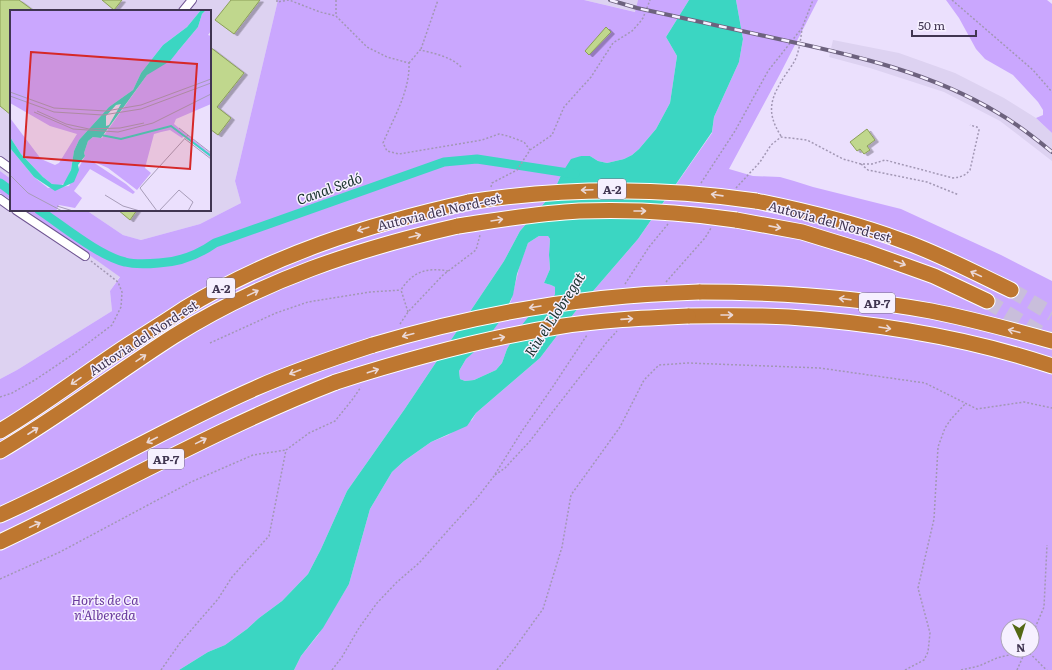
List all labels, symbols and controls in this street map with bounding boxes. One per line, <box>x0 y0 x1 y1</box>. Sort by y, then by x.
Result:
inset map <box>10 10 211 211</box>
scale bar <box>912 12 976 38</box>
text: 50 m <box>918 16 945 34</box>
water label: Canal Sedó <box>293 167 365 209</box>
road number: A-2 <box>598 179 626 199</box>
street label: Autovia del Nord-est <box>375 187 503 234</box>
one-way arrow <box>581 187 594 194</box>
one-way arrow <box>711 192 724 199</box>
street label: Autovia del Nord-est <box>767 195 894 247</box>
one-way arrow <box>633 207 646 215</box>
one-way arrow <box>490 216 503 224</box>
one-way arrow <box>768 223 781 231</box>
one-way arrow <box>357 226 370 233</box>
one-way arrow <box>408 232 421 239</box>
one-way arrow <box>893 259 905 267</box>
water label: Riu el Llobregat <box>519 267 589 360</box>
one-way arrow <box>970 270 982 277</box>
road number: A-2 <box>207 278 235 298</box>
one-way arrow <box>247 289 259 296</box>
road number: AP-7 <box>859 293 895 313</box>
street label: Autovia del Nord-est <box>85 294 202 379</box>
one-way arrow <box>839 295 852 303</box>
one-way arrow <box>529 303 542 311</box>
one-way arrow <box>720 312 733 319</box>
one-way arrow <box>620 316 633 323</box>
one-way arrow <box>878 324 891 332</box>
one-way arrow <box>1008 326 1021 334</box>
one-way arrow <box>402 332 415 339</box>
one-way arrow <box>492 334 505 342</box>
one-way arrow <box>135 354 146 362</box>
one-way arrow <box>367 366 379 374</box>
one-way arrow <box>289 369 301 377</box>
one-way arrow <box>71 376 82 385</box>
one-way arrow <box>27 427 38 435</box>
one-way arrow <box>146 436 158 444</box>
one-way arrow <box>195 437 207 444</box>
road number: AP-7 <box>148 449 184 469</box>
one-way arrow <box>29 521 41 528</box>
park label: Horts de Ca n'Albereda <box>71 590 139 624</box>
north arrow <box>1000 618 1040 658</box>
text: N <box>1016 641 1026 657</box>

